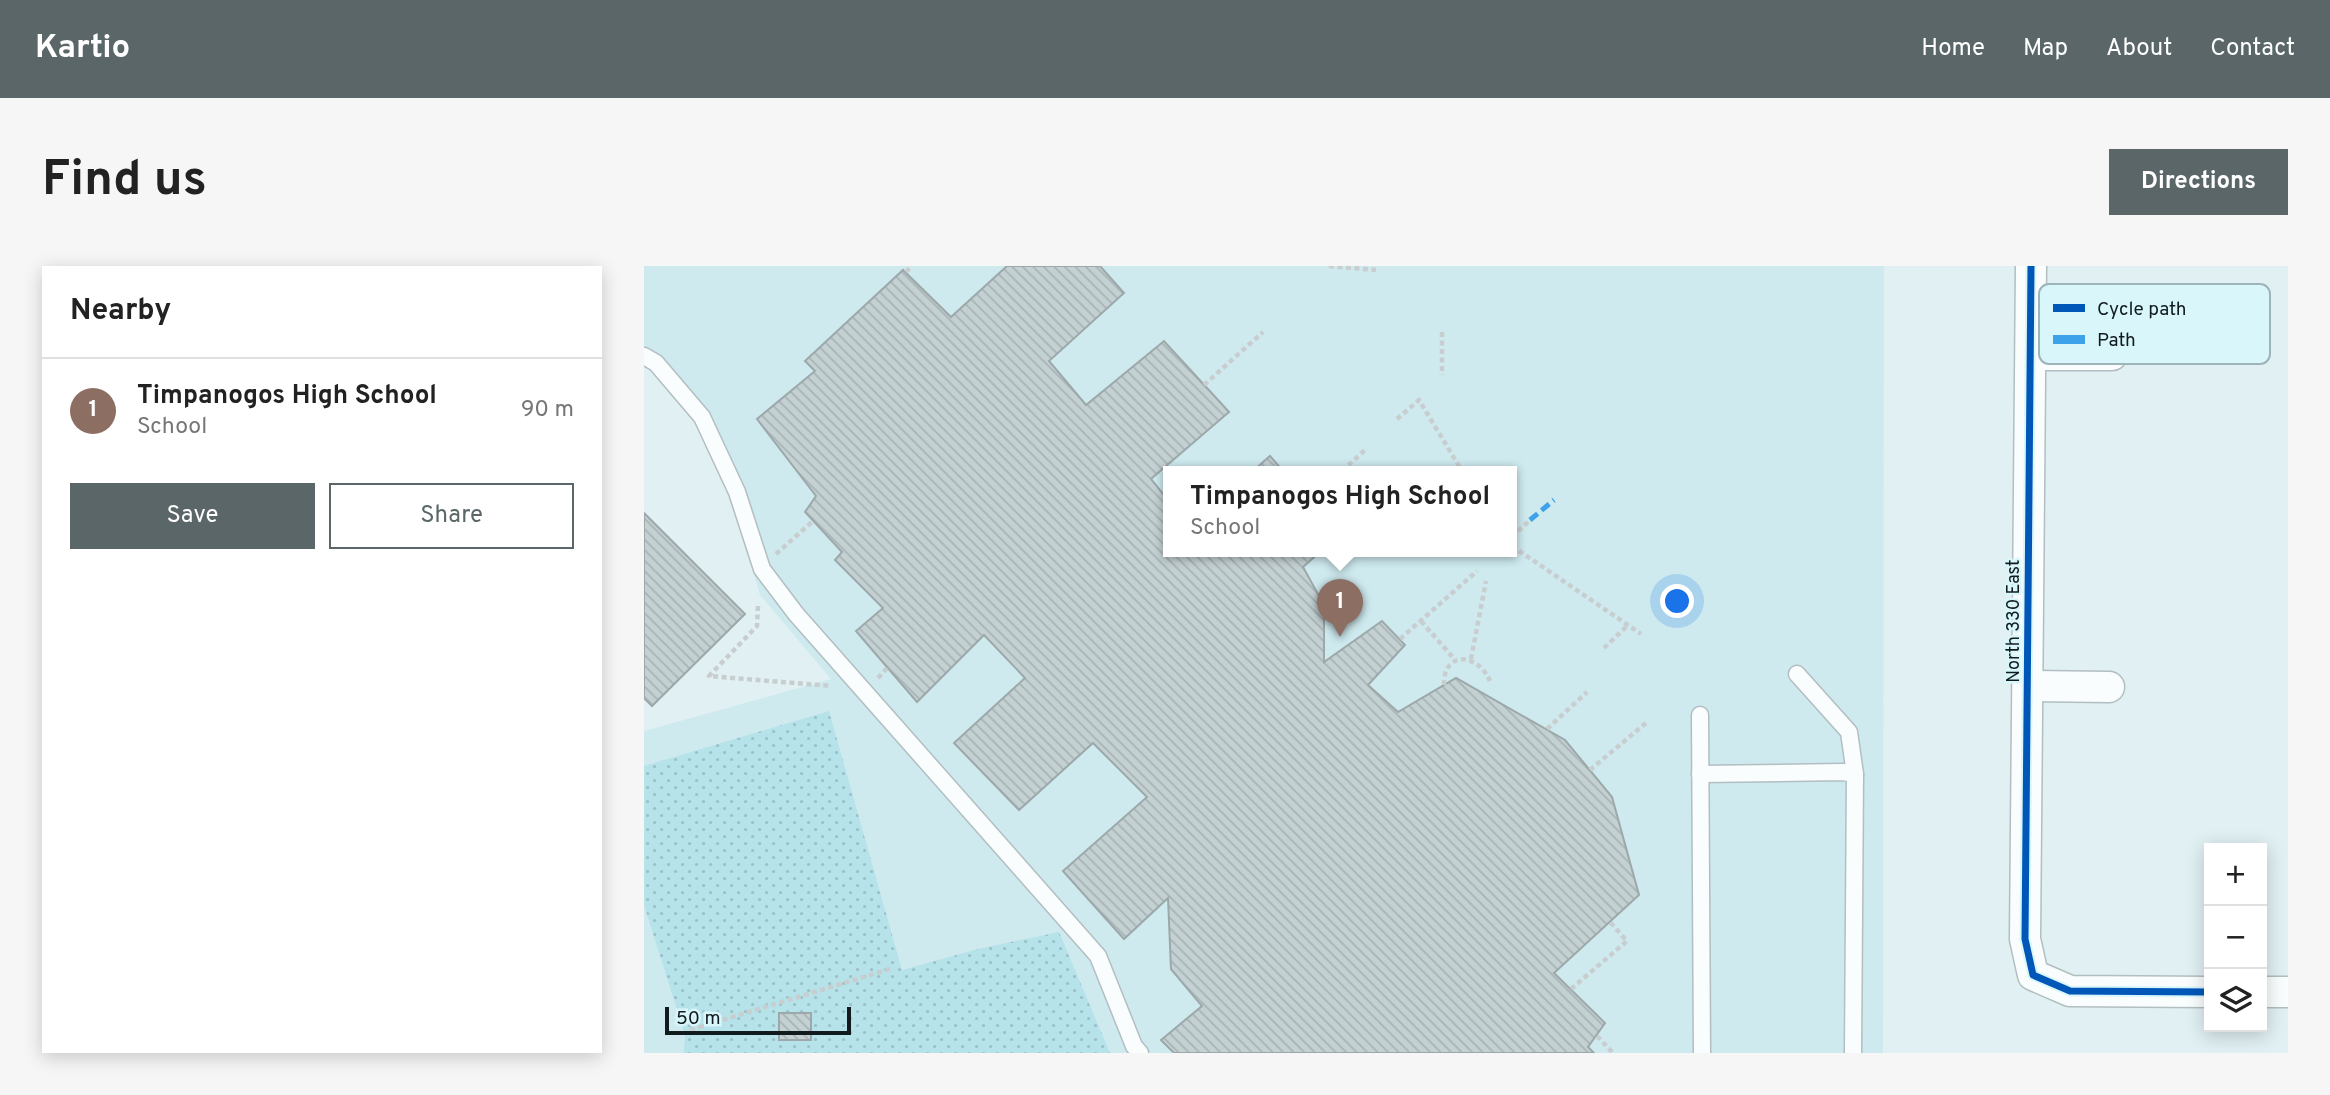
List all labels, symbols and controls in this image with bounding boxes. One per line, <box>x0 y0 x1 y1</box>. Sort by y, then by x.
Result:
text: Kartio <box>35 28 130 70</box>
text: Home <box>1921 34 1985 64</box>
text: Map <box>2023 34 2068 64</box>
text: About <box>2106 34 2172 64</box>
text: Contact <box>2210 34 2295 64</box>
button: Directions <box>2109 149 2288 215</box>
text: Find us <box>42 151 207 213</box>
legend <box>2039 284 2270 364</box>
text: Nearby <box>70 293 171 330</box>
text: Cycle path <box>2097 298 2186 322</box>
text: Path <box>2097 329 2136 353</box>
text: Timpanogos High School <box>137 380 437 413</box>
text: 1 <box>88 396 98 425</box>
text: 90 m <box>521 396 574 425</box>
text: School <box>137 413 207 442</box>
popup <box>1163 466 1517 557</box>
text: Timpanogos High School <box>1190 481 1490 514</box>
button: Save <box>70 483 315 549</box>
button: Share <box>329 483 574 549</box>
text: School <box>1190 514 1260 543</box>
street label: North 330 East <box>2003 559 2026 683</box>
pin: 1 <box>1317 579 1363 637</box>
your location <box>1660 584 1694 618</box>
map controls <box>2204 843 2267 1032</box>
button: + <box>2204 843 2267 906</box>
button: − <box>2204 906 2267 969</box>
button: layers <box>2204 969 2267 1032</box>
scale bar <box>665 1004 850 1036</box>
text: 50 m <box>676 1007 721 1031</box>

